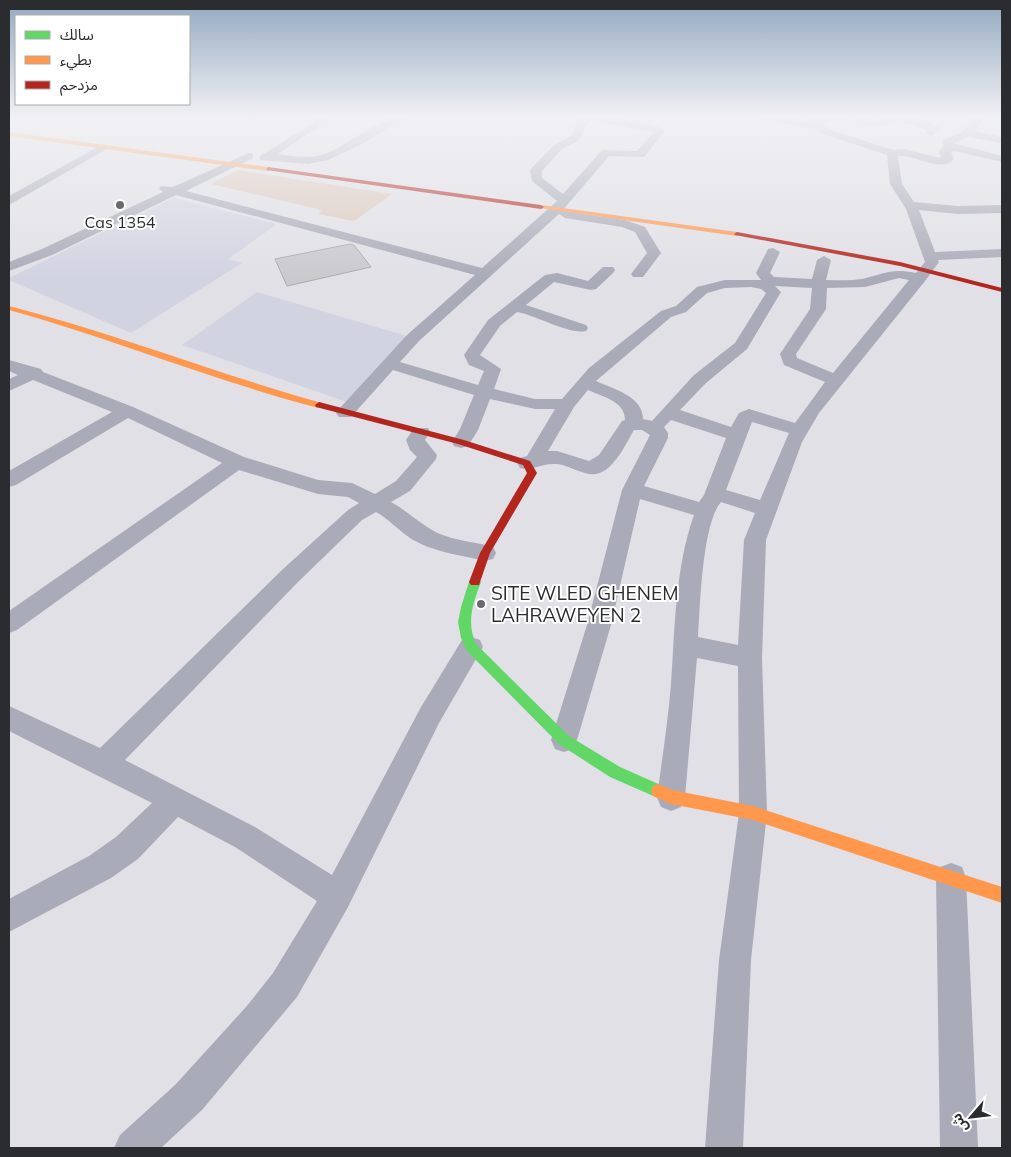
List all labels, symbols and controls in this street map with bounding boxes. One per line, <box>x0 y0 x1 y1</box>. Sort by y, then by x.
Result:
legend <box>15 15 190 105</box>
text: سالك <box>60 25 94 44</box>
text: بطيء <box>60 50 92 71</box>
text: مزدحم <box>60 75 98 96</box>
marker: Cas 1354 <box>114 199 126 211</box>
place label: Cas 1354 <box>85 212 156 232</box>
place label: SITE WLED GHENEM LAHRAWEYEN 2 <box>491 581 678 627</box>
marker: SITE WLED GHENEM LAHRAWEYEN 2 <box>475 598 487 610</box>
north arrow <box>946 1092 996 1142</box>
text: ش <box>947 1110 972 1136</box>

